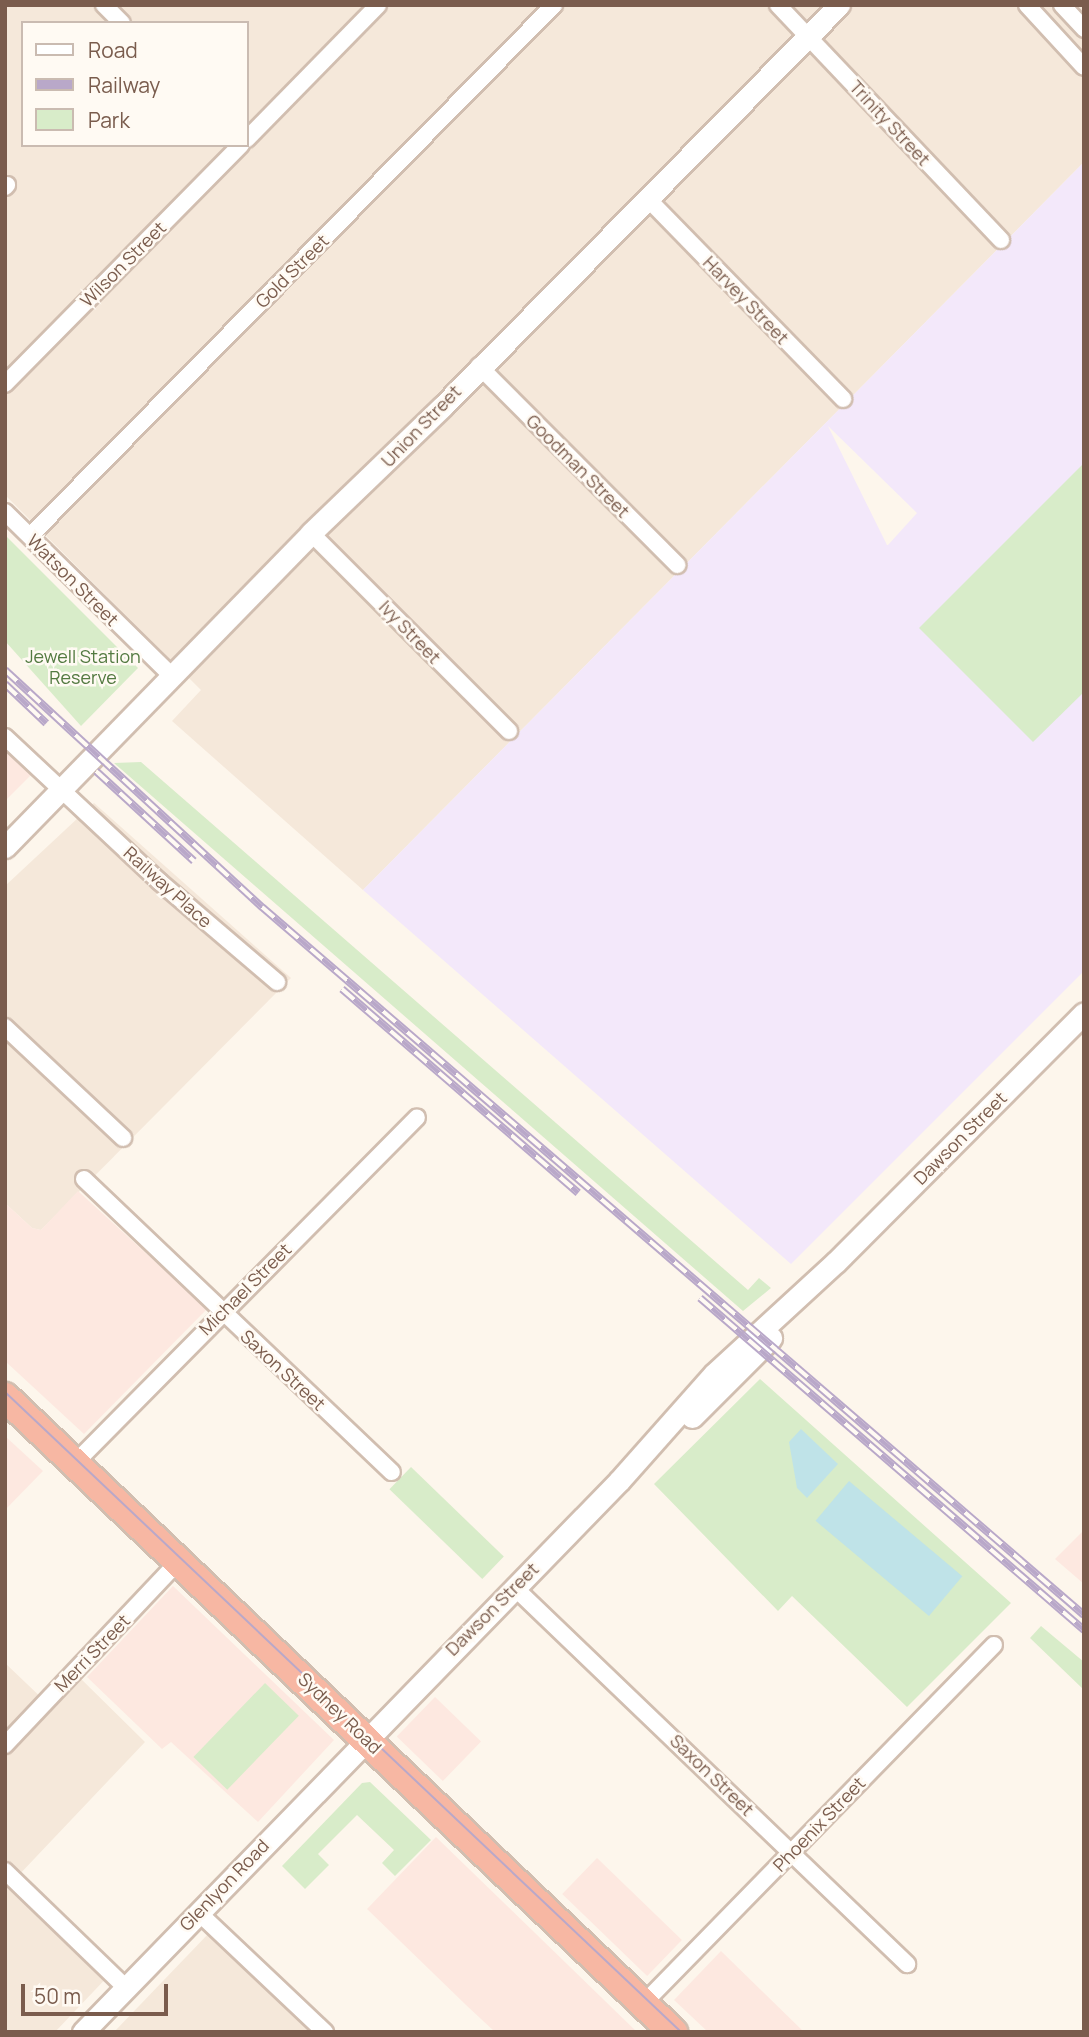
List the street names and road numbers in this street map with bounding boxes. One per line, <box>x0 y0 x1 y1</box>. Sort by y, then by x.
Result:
street label: Trinity Street <box>845 76 935 170</box>
street label: Wilson Street <box>76 217 170 311</box>
street label: Gold Street <box>251 230 333 312</box>
street label: Harvey Street <box>699 252 793 348</box>
street label: Union Street <box>377 381 465 471</box>
street label: Goodman Street <box>522 410 634 522</box>
street label: Watson Street <box>23 530 123 630</box>
street label: Ivy Street <box>375 596 445 668</box>
street label: Railway Place <box>120 842 216 932</box>
street label: Dawson Street <box>909 1087 1011 1189</box>
street label: Michael Street <box>195 1239 295 1339</box>
street label: Saxon Street <box>236 1325 330 1415</box>
street label: Dawson Street <box>441 1558 543 1660</box>
street label: Merri Street <box>50 1610 134 1696</box>
street label: Sydney Road <box>294 1668 386 1758</box>
street label: Saxon Street <box>666 1730 758 1820</box>
street label: Phoenix Street <box>768 1772 870 1876</box>
street label: Glenlyon Road <box>175 1835 273 1935</box>

